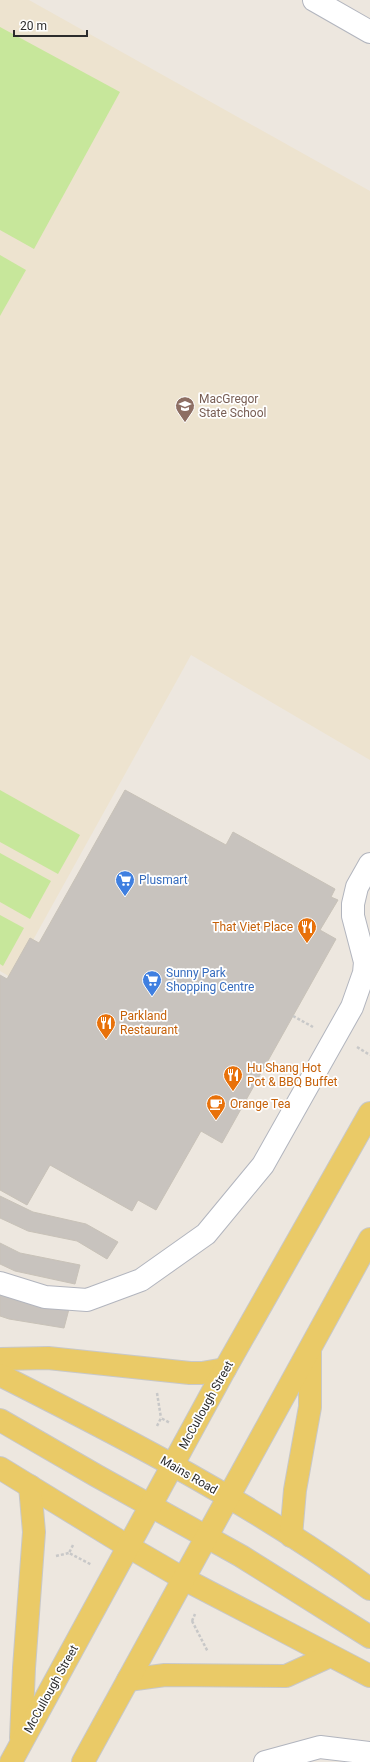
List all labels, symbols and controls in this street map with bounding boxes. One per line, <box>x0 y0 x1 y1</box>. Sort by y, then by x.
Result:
scale bar <box>14 12 87 38</box>
text: 20 m <box>20 19 47 33</box>
place label: MacGregor State School <box>199 392 266 420</box>
school or university icon: MacGregor State School <box>174 395 196 423</box>
supermarket icon: Plusmart <box>114 869 136 897</box>
place label: Plusmart <box>139 873 188 887</box>
restaurant icon: That Viet Place <box>296 916 318 944</box>
place label: That Viet Place <box>212 920 293 934</box>
place label: Sunny Park Shopping Centre <box>166 966 254 994</box>
supermarket icon: Sunny Park Shopping Centre <box>141 969 163 997</box>
place label: Parkland Restaurant <box>120 1009 178 1037</box>
restaurant icon: Parkland Restaurant <box>95 1012 117 1040</box>
place label: Hu Shang Hot Pot & BBQ Buffet <box>247 1061 338 1089</box>
restaurant icon: Hu Shang Hot Pot & BBQ Buffet <box>222 1064 244 1092</box>
cafe icon: Orange Tea <box>205 1093 227 1121</box>
place label: Orange Tea <box>230 1097 291 1111</box>
street label: McCullough Street <box>176 1358 236 1451</box>
street label: Mains Road <box>158 1453 220 1497</box>
street label: McCullough Street <box>21 1642 81 1735</box>

